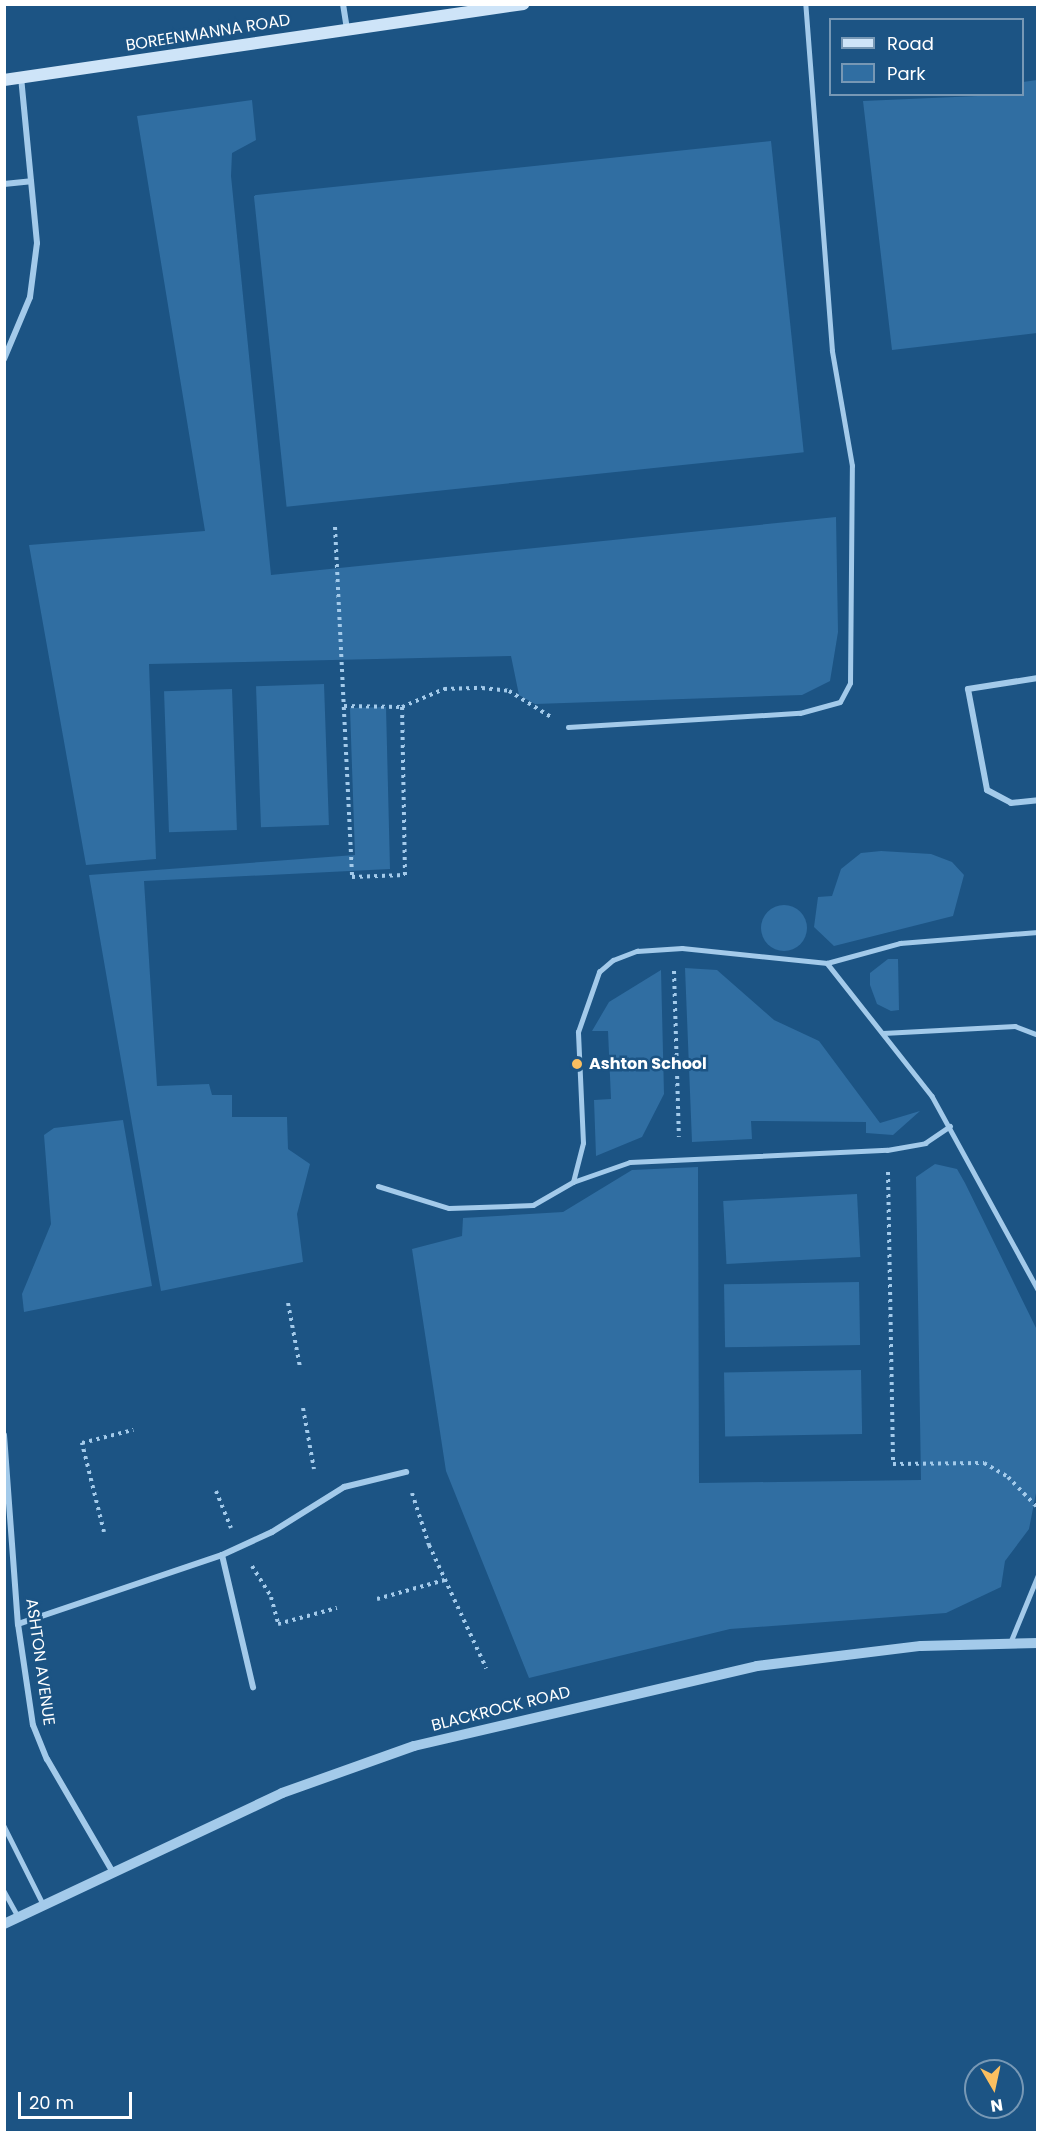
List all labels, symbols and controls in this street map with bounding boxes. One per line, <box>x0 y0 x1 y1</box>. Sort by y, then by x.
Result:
street label: BOREENMANNA ROAD <box>124 11 292 55</box>
legend <box>829 18 1024 96</box>
text: Road <box>887 31 934 56</box>
text: Park <box>887 61 926 86</box>
place label: Ashton School <box>589 1054 707 1074</box>
marker: Ashton School <box>570 1057 584 1071</box>
street label: ASHTON AVENUE <box>22 1597 58 1727</box>
street label: BLACKROCK ROAD <box>430 1682 572 1736</box>
north arrow <box>964 2059 1024 2119</box>
scale bar <box>21 2080 135 2118</box>
text: 20 m <box>29 2090 74 2115</box>
text: N <box>989 2093 1004 2118</box>

